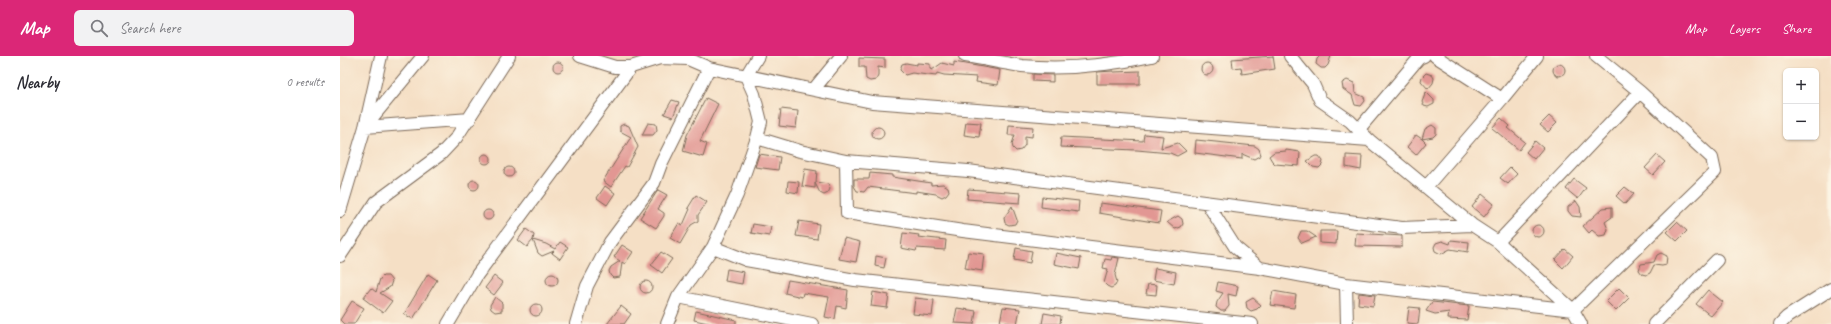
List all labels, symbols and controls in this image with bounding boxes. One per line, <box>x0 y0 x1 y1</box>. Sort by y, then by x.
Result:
search box <box>74 10 354 46</box>
text: Map <box>20 16 50 40</box>
icon: search <box>88 17 110 39</box>
text: Search here <box>120 19 181 38</box>
text: Map <box>1685 20 1707 37</box>
text: Layers <box>1729 20 1760 37</box>
text: Share <box>1782 20 1811 37</box>
map controls <box>1783 68 1819 140</box>
button: + <box>1783 68 1819 104</box>
text: Nearby <box>16 72 59 93</box>
text: 0 results <box>286 74 324 90</box>
button: − <box>1783 104 1819 140</box>

